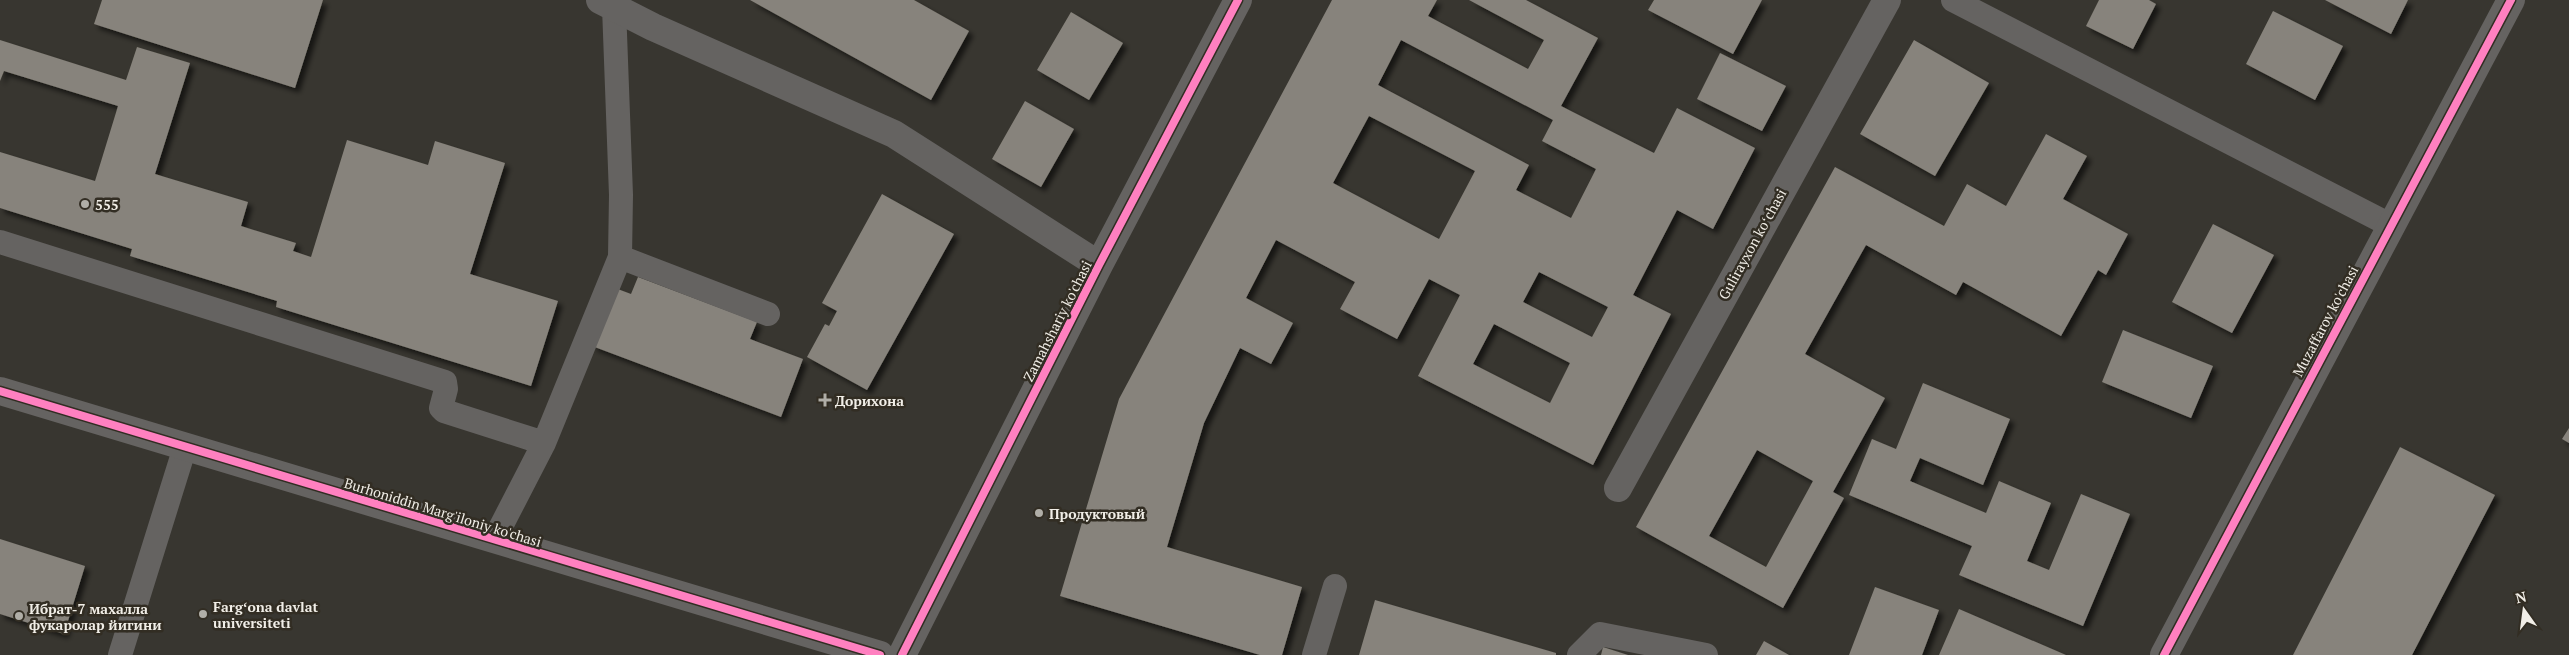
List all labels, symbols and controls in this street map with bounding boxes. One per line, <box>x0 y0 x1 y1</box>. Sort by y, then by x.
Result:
street label: Gulirayxon koʻchasi <box>1714 185 1790 303</box>
place label: 555 <box>95 195 119 214</box>
marker: 555 <box>79 198 91 210</box>
street label: Zamahshariy ko'chasi <box>1018 257 1096 385</box>
street label: Muzaffarov ko'chasi <box>2288 262 2362 380</box>
place label: Дорихона <box>835 391 904 410</box>
marker: Дорихона <box>819 394 831 406</box>
street label: Burhoniddin Marg'iloniy ko'chasi <box>342 473 544 551</box>
place label: Продуктовый <box>1049 504 1145 523</box>
marker: Продуктовый <box>1033 507 1045 519</box>
north arrow <box>2499 585 2549 635</box>
text: N <box>2513 586 2529 607</box>
place label: Fargʻona davlat universiteti <box>213 597 319 632</box>
place label: Ибрат-7 махалла фукаролар йигини <box>29 599 162 634</box>
marker: Fargʻona davlat universiteti <box>197 608 209 620</box>
marker: Ибрат-7 махалла фукаролар йигини <box>13 610 25 622</box>

